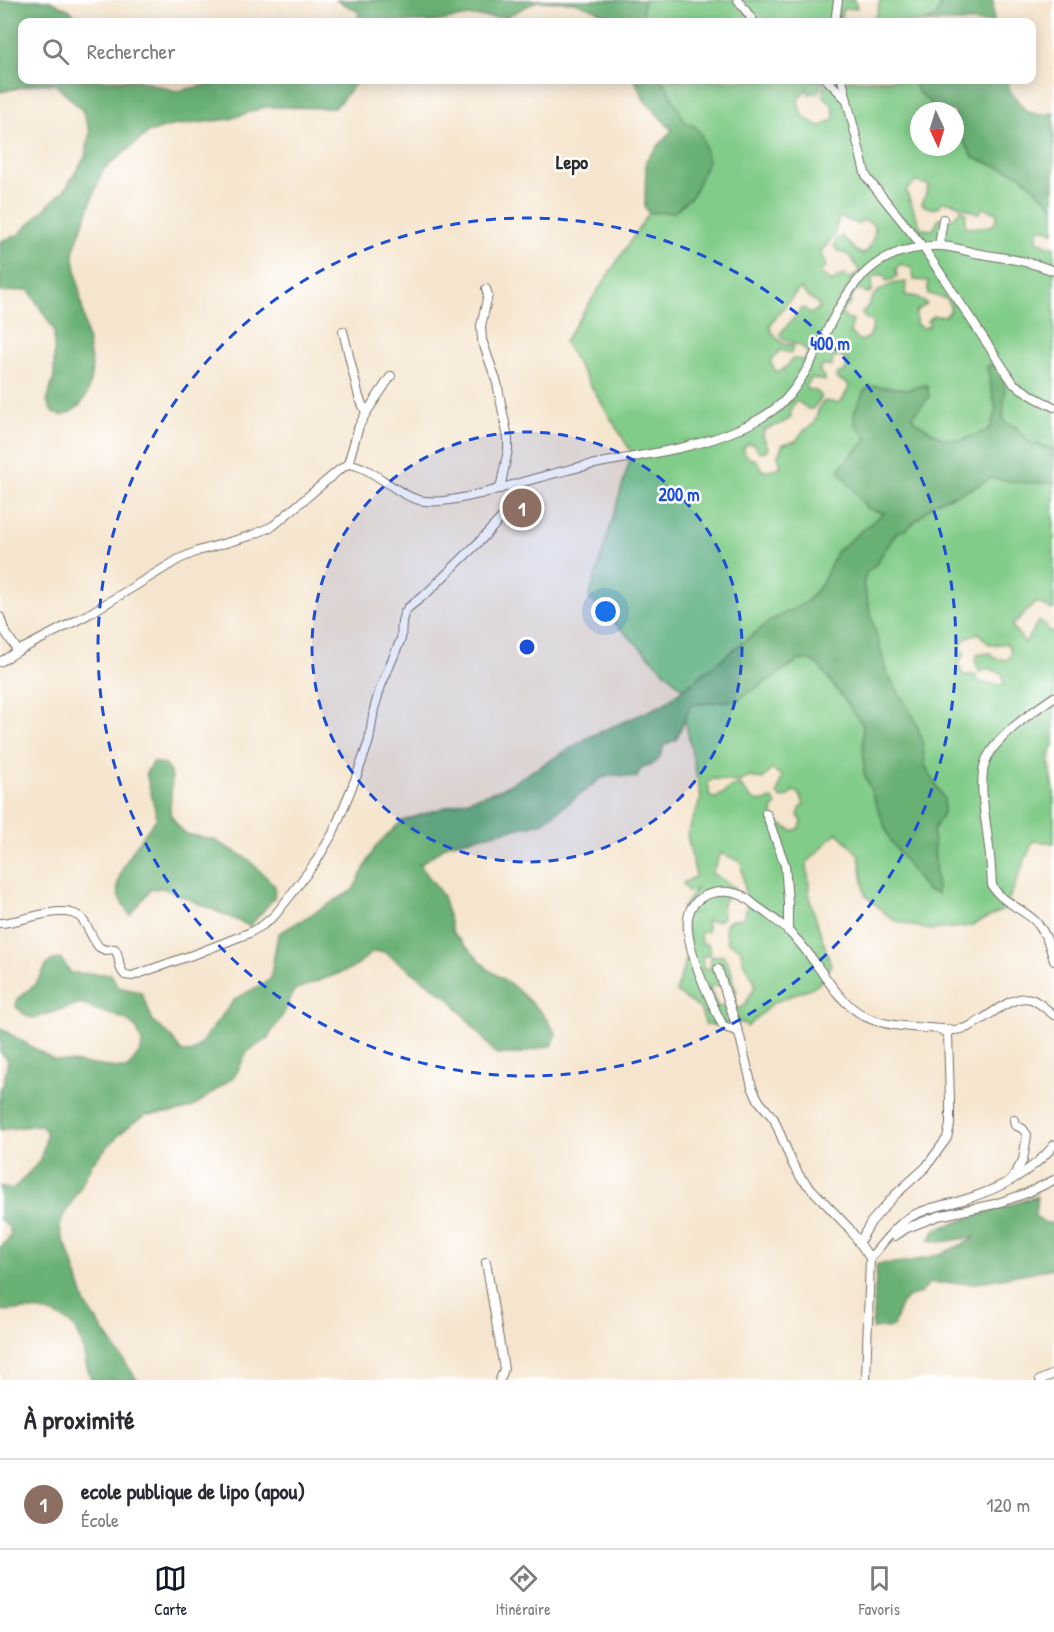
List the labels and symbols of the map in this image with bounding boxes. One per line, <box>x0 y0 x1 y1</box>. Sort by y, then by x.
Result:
north arrow <box>910 102 964 156</box>
district label: Lepo <box>556 148 588 176</box>
text: 400 m <box>810 331 850 356</box>
text: 200 m <box>659 482 699 507</box>
pin: 1 <box>502 486 542 530</box>
your location <box>591 597 620 626</box>
centre of rings <box>517 637 537 657</box>

